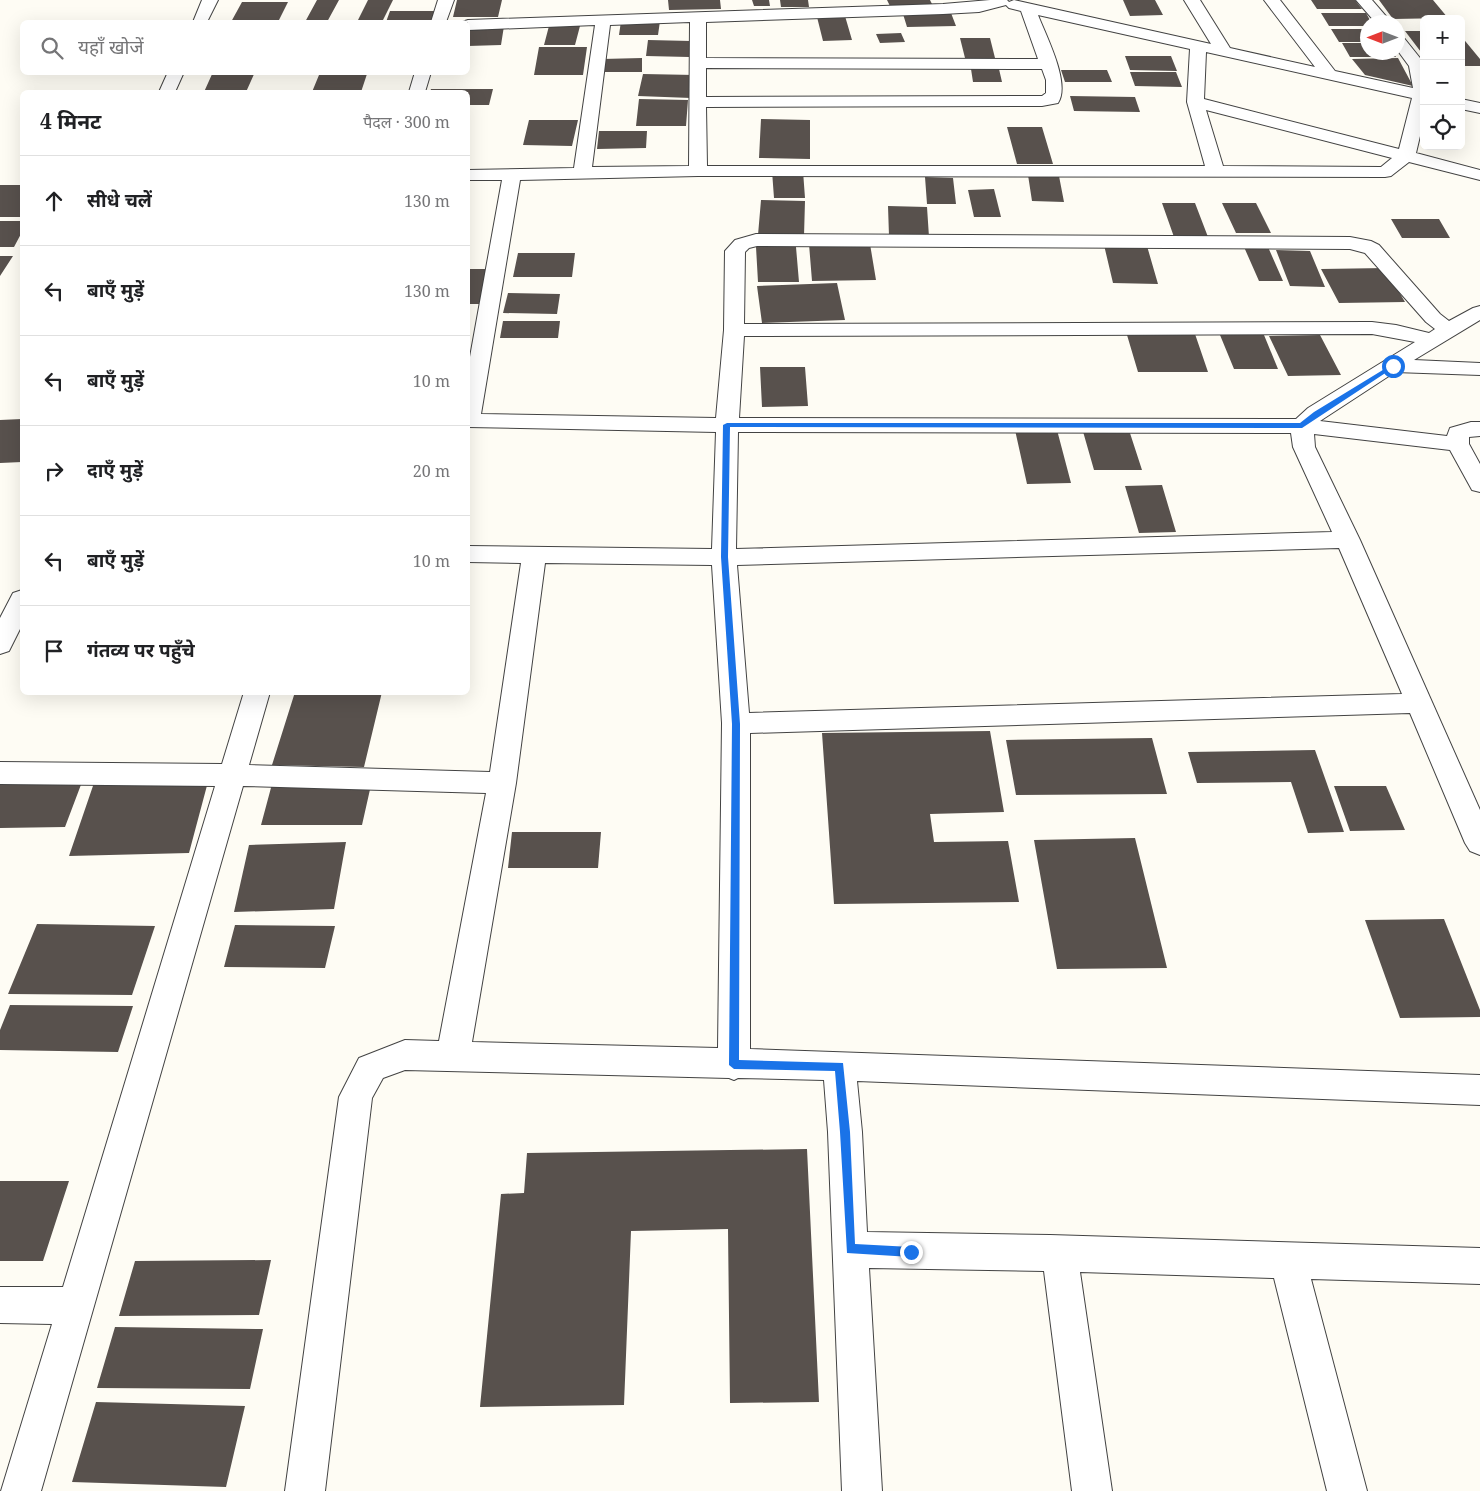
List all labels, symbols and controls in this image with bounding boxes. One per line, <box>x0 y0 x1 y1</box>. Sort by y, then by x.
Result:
north arrow <box>1360 15 1405 60</box>
map controls <box>1420 15 1465 150</box>
button: + <box>1420 15 1465 60</box>
search box <box>20 20 470 75</box>
icon: search <box>38 34 66 62</box>
text: यहाँ खोजें <box>78 34 144 60</box>
button: − <box>1420 60 1465 105</box>
button: locate <box>1420 105 1465 150</box>
text: 4 मिनट <box>40 107 101 135</box>
text: पैदल · 300 m <box>363 111 450 133</box>
icon: ahead <box>40 187 68 215</box>
text: सीधे चलें <box>87 187 152 213</box>
text: 130 m <box>404 190 450 212</box>
icon: left <box>40 277 68 305</box>
text: बाएँ मुड़ें <box>87 277 144 303</box>
text: 130 m <box>404 280 450 302</box>
route start <box>1382 355 1405 378</box>
icon: left <box>40 367 68 395</box>
text: बाएँ मुड़ें <box>87 367 144 393</box>
text: 10 m <box>413 370 450 392</box>
icon: right <box>40 457 68 485</box>
text: दाएँ मुड़ें <box>87 457 143 483</box>
text: 20 m <box>413 460 450 482</box>
icon: left <box>40 547 68 575</box>
text: बाएँ मुड़ें <box>87 547 144 573</box>
text: 10 m <box>413 550 450 572</box>
icon: arrive <box>40 637 68 665</box>
text: गंतव्य पर पहुँचे <box>87 637 195 663</box>
route end <box>900 1241 923 1264</box>

